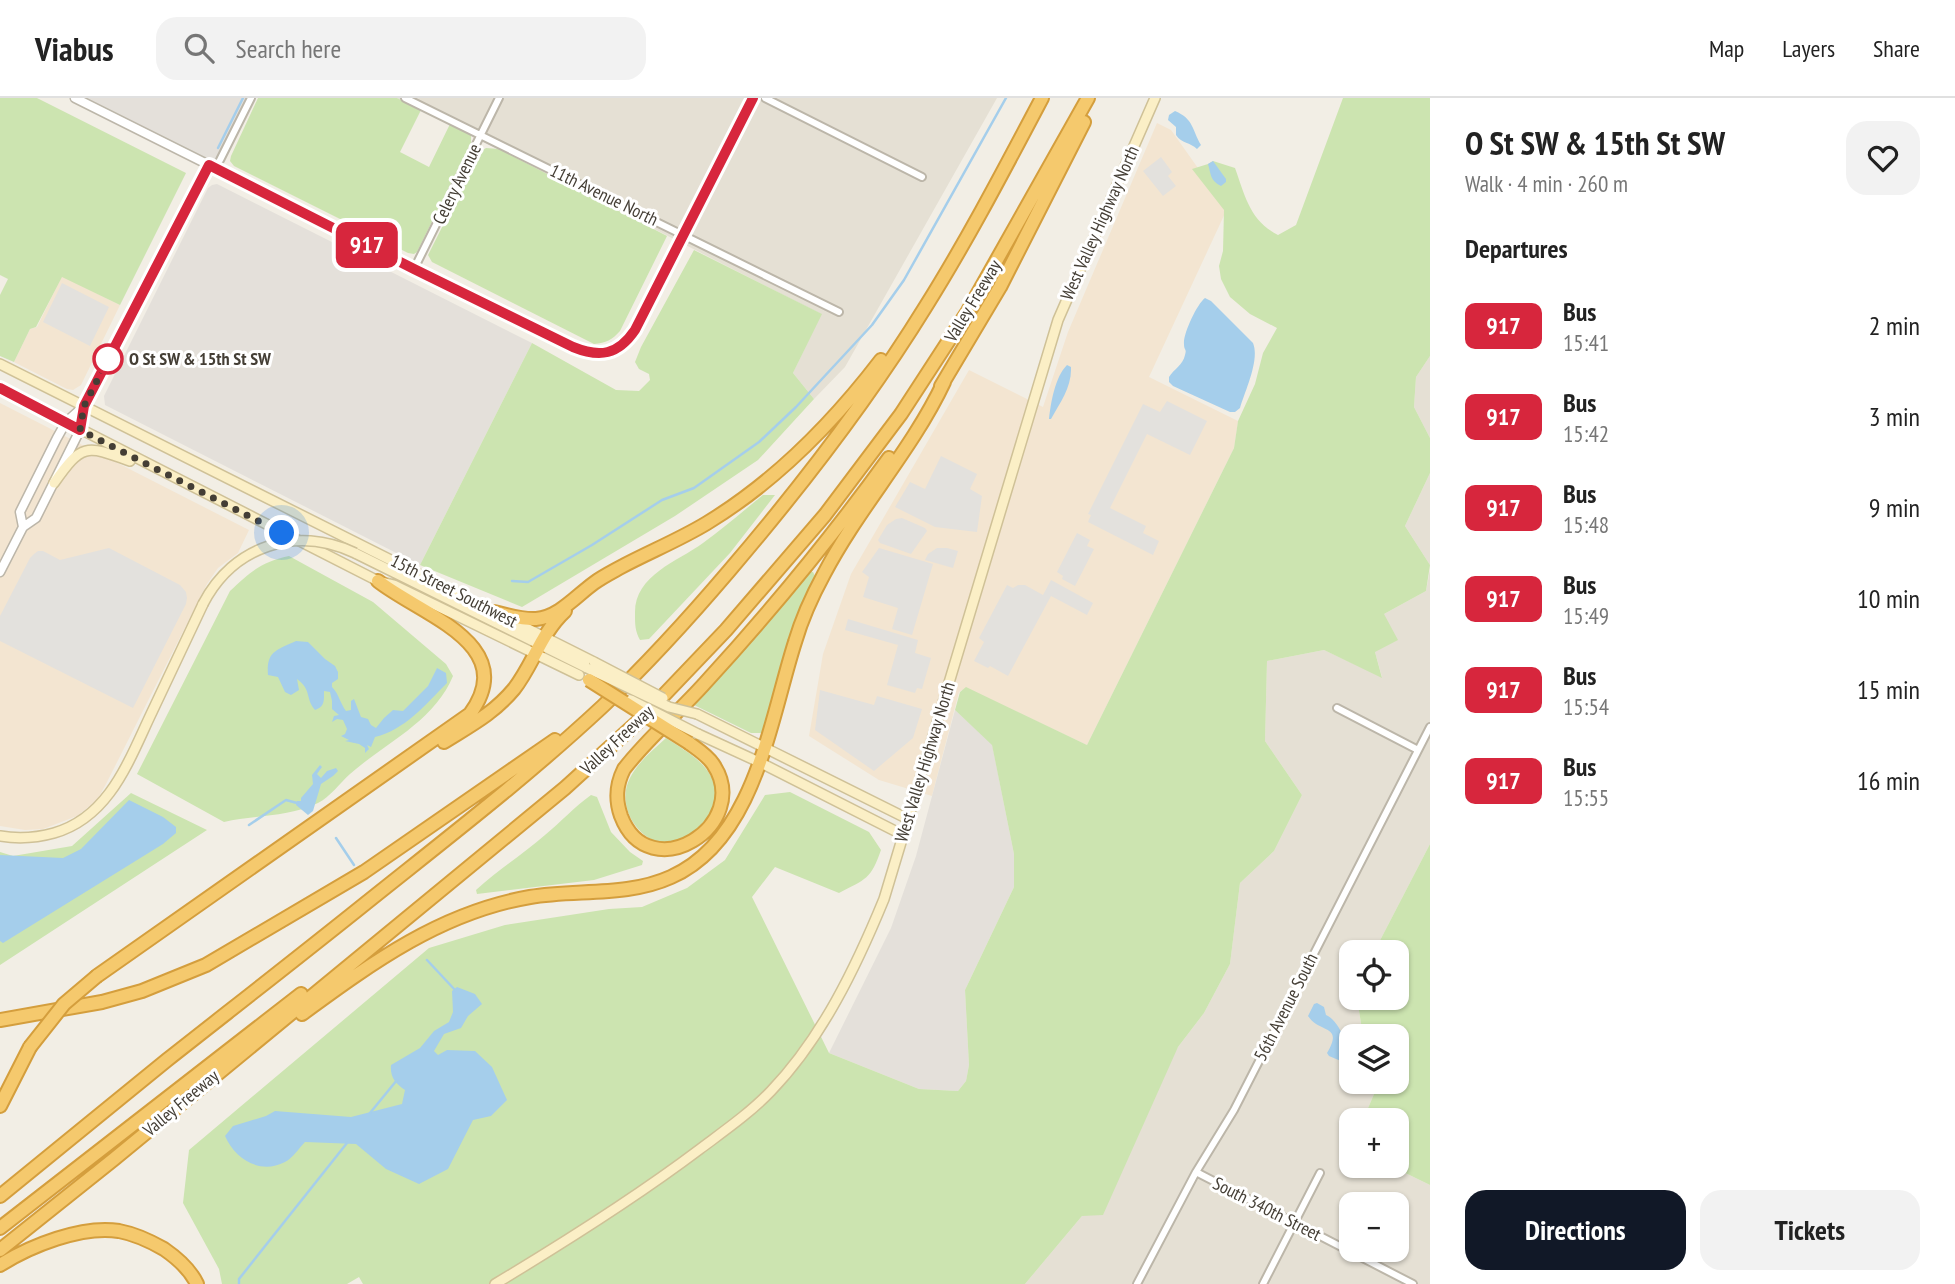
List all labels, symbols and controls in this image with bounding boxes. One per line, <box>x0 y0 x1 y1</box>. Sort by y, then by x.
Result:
search box <box>156 17 646 80</box>
text: Viabus <box>35 27 114 70</box>
icon: search <box>180 29 218 67</box>
text: Search here <box>236 32 341 65</box>
text: Map <box>1709 33 1744 64</box>
text: Layers <box>1782 33 1835 64</box>
text: Share <box>1873 33 1920 64</box>
text: O St SW & 15th St SW <box>1465 121 1725 164</box>
button: heart <box>1846 121 1920 195</box>
street label: Celery Avenue <box>427 140 486 228</box>
street label: West Valley Highway North <box>1055 142 1144 304</box>
street label: 11th Avenue North <box>546 158 662 231</box>
text: Walk · 4 min · 260 m <box>1465 169 1628 198</box>
line badge: 917 <box>327 222 407 268</box>
text: 917 <box>350 229 384 260</box>
text: Departures <box>1465 232 1568 265</box>
street label: Valley Freeway <box>939 255 1006 347</box>
text: Bus <box>1563 295 1596 328</box>
text: 2 min <box>1869 309 1920 342</box>
text: 917 <box>1486 310 1521 341</box>
text: 15:41 <box>1563 328 1609 357</box>
marker: O St SW & 15th St SW <box>93 344 123 374</box>
place label: O St SW & 15th St SW <box>129 347 271 370</box>
text: Bus <box>1563 386 1596 419</box>
text: 3 min <box>1869 400 1920 433</box>
text: 917 <box>1486 401 1521 432</box>
text: 15:42 <box>1563 419 1609 448</box>
text: Bus <box>1563 477 1596 510</box>
text: 9 min <box>1869 491 1920 524</box>
text: 917 <box>1486 492 1521 523</box>
text: 15:48 <box>1563 510 1609 539</box>
your location <box>264 515 299 550</box>
street label: 15th Street Southwest <box>387 549 521 632</box>
text: Bus <box>1563 568 1596 601</box>
text: 10 min <box>1857 582 1920 615</box>
text: 917 <box>1486 583 1521 614</box>
text: 15:49 <box>1563 601 1609 630</box>
text: Bus <box>1563 659 1596 692</box>
text: 15 min <box>1857 673 1920 706</box>
text: 917 <box>1486 674 1521 705</box>
street label: West Valley Highway North <box>889 679 960 845</box>
text: 15:54 <box>1563 692 1609 721</box>
street label: Valley Freeway <box>574 700 658 780</box>
text: Bus <box>1563 750 1596 783</box>
text: 16 min <box>1857 764 1920 797</box>
text: 917 <box>1486 765 1521 796</box>
text: 15:55 <box>1563 783 1609 812</box>
map controls <box>1339 940 1409 1262</box>
button: locate <box>1339 940 1409 1010</box>
street label: 56th Avenue South <box>1249 949 1323 1065</box>
button: layers <box>1339 1024 1409 1094</box>
street label: Valley Freeway <box>137 1064 223 1142</box>
button: + <box>1339 1108 1409 1178</box>
street label: South 340th Street <box>1209 1171 1325 1246</box>
button: Directions <box>1465 1190 1686 1270</box>
button: Tickets <box>1700 1190 1920 1270</box>
button: − <box>1339 1192 1409 1262</box>

